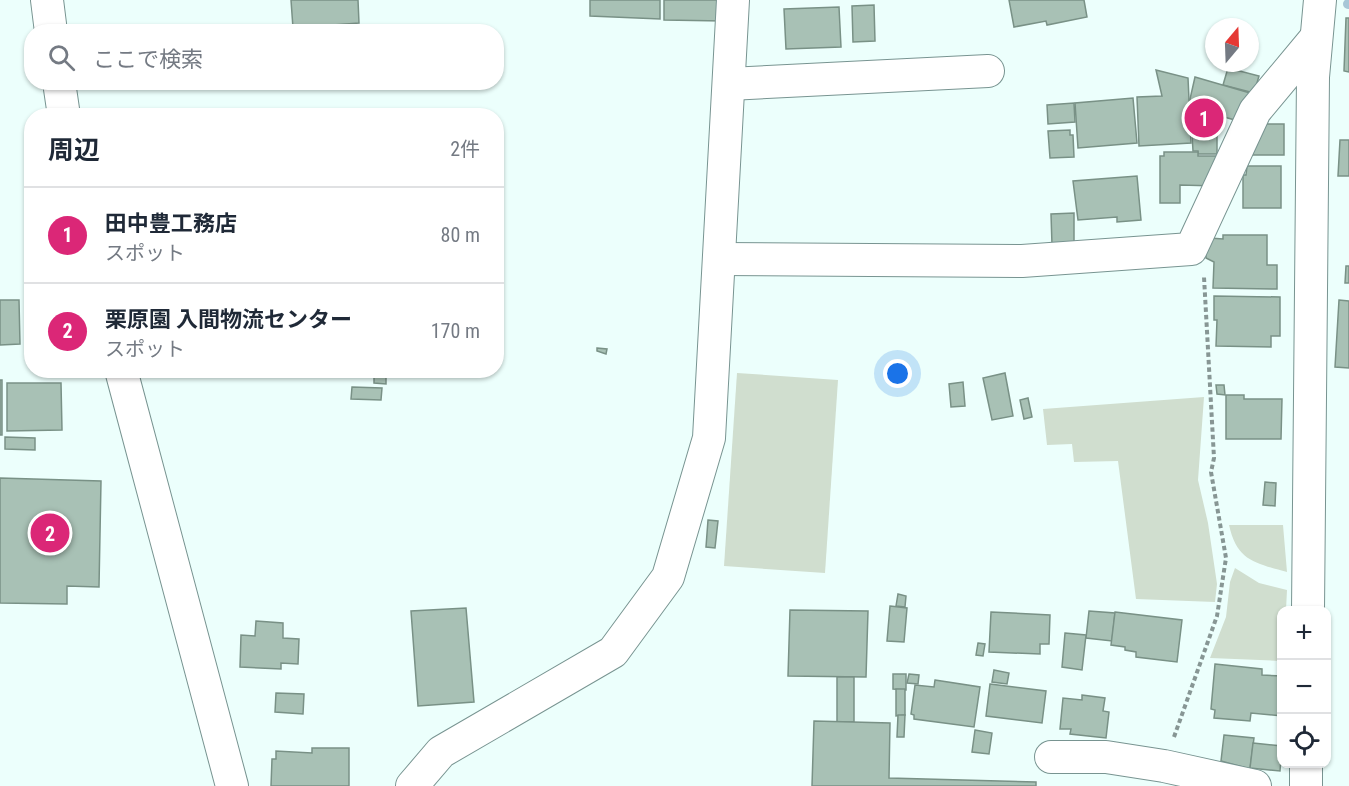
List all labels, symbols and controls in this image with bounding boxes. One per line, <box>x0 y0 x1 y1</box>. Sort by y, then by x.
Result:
north arrow <box>1205 18 1259 72</box>
search box <box>24 24 504 90</box>
icon: search <box>45 41 78 74</box>
text: ここで検索 <box>93 47 203 72</box>
pin: 1 <box>1184 96 1224 140</box>
text: 周辺 <box>48 135 100 165</box>
text: 2件 <box>450 137 480 161</box>
text: 田中豊工務店 <box>105 211 237 236</box>
text: 1 <box>62 223 73 247</box>
text: 80 m <box>441 223 480 247</box>
text: スポット <box>105 241 185 265</box>
text: 栗原園 入間物流センター <box>105 307 352 332</box>
text: 2 <box>62 319 73 343</box>
text: 170 m <box>431 319 480 343</box>
text: スポット <box>105 337 185 361</box>
your location <box>883 359 912 388</box>
pin: 2 <box>31 510 70 556</box>
map controls <box>1277 606 1331 768</box>
button: + <box>1277 606 1331 660</box>
button: − <box>1277 660 1331 714</box>
button: locate <box>1277 714 1331 768</box>

